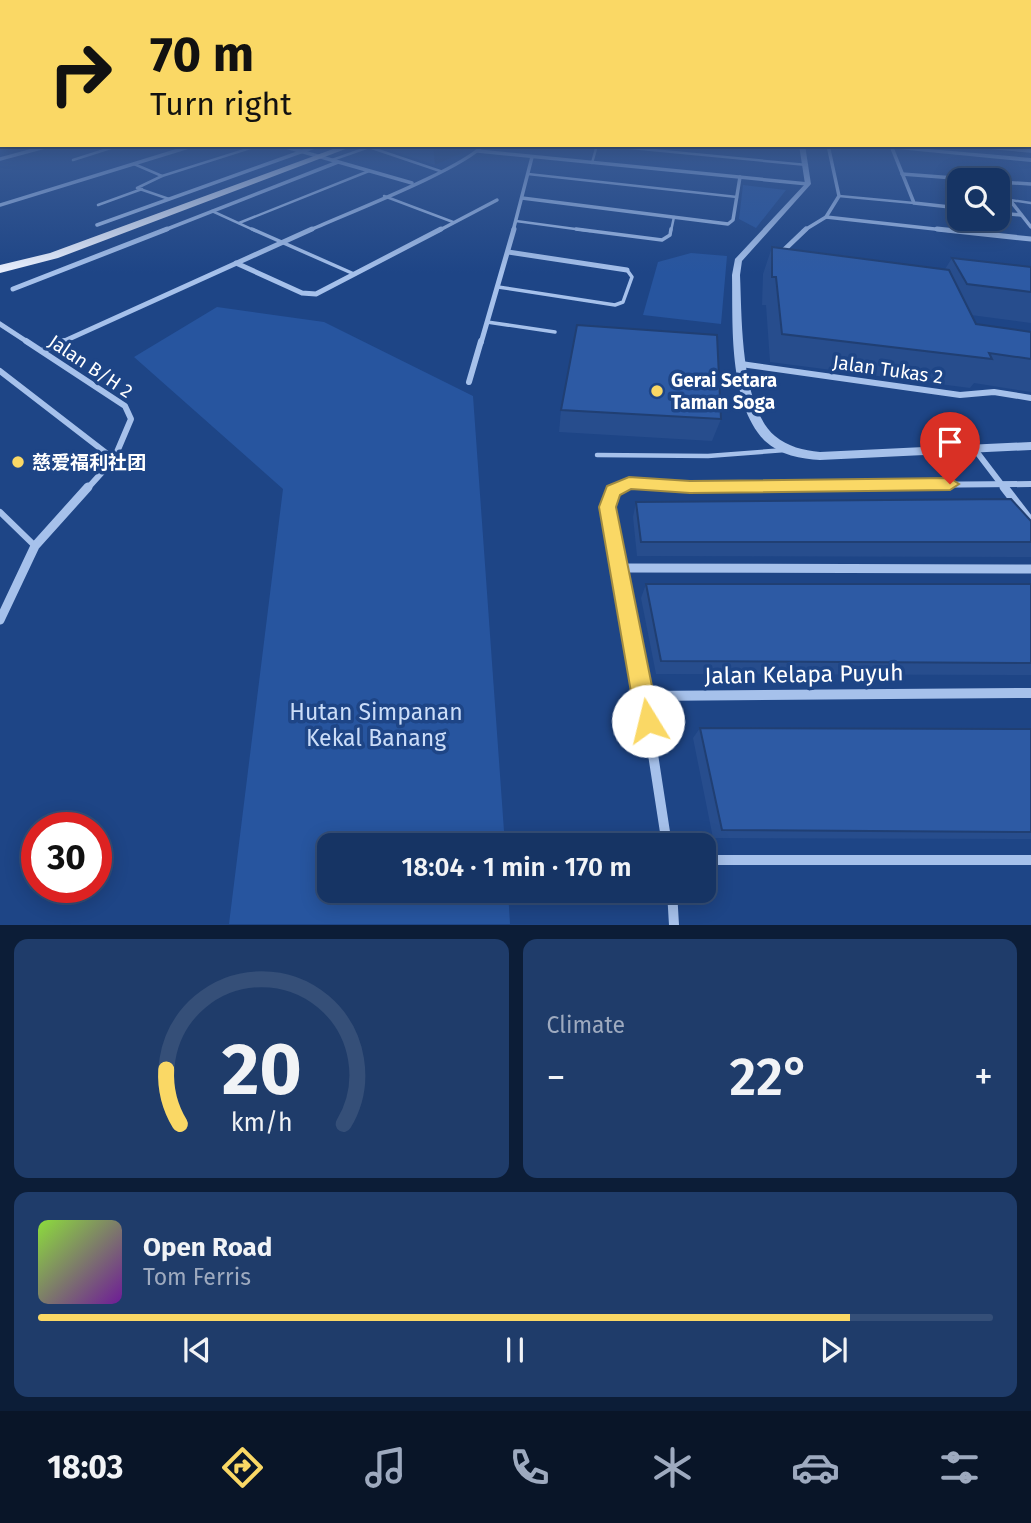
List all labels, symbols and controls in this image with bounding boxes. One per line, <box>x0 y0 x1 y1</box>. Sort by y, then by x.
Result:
text: 70 m <box>150 25 254 84</box>
icon: right <box>35 28 126 119</box>
text: Turn right <box>150 85 292 123</box>
map controls <box>947 168 1010 231</box>
button: search <box>947 168 1010 231</box>
street label: Jalan B/H 2 <box>44 330 137 403</box>
street label: Jalan Tukas 2 <box>831 350 944 389</box>
place label: Gerai Setara Taman Soga <box>671 369 777 414</box>
marker: Gerai Setara Taman Soga <box>649 383 665 399</box>
pin <box>920 412 980 484</box>
icon: arrive <box>931 423 969 461</box>
place label: 慈爱福利社团 <box>32 451 146 474</box>
marker: 慈爱福利社团 <box>10 454 26 470</box>
street label: Jalan Kelapa Puyuh <box>704 658 904 690</box>
position arrow <box>611 684 685 758</box>
park label: Hutan Simpanan Kekal Banang <box>289 698 463 752</box>
speed limit sign: 30 <box>21 812 112 903</box>
text: 18:04 · 1 min · 170 m <box>401 852 632 883</box>
text: Climate <box>547 1011 625 1039</box>
text: 20 <box>221 1027 301 1114</box>
text: 22° <box>730 1046 810 1109</box>
text: − <box>547 1054 566 1100</box>
text: + <box>974 1054 993 1100</box>
text: km/h <box>230 1108 292 1138</box>
text: Open Road <box>143 1232 272 1263</box>
text: Tom Ferris <box>143 1263 251 1291</box>
icon: previous <box>178 1331 216 1369</box>
icon: pause <box>496 1331 534 1369</box>
icon: next <box>815 1331 853 1369</box>
icon: directions <box>218 1443 267 1492</box>
icon: music <box>361 1443 410 1492</box>
icon: phone <box>505 1443 554 1492</box>
icon: climate <box>648 1443 697 1492</box>
icon: car <box>791 1443 840 1492</box>
icon: filters <box>935 1443 984 1492</box>
text: 18:03 <box>47 1448 123 1486</box>

